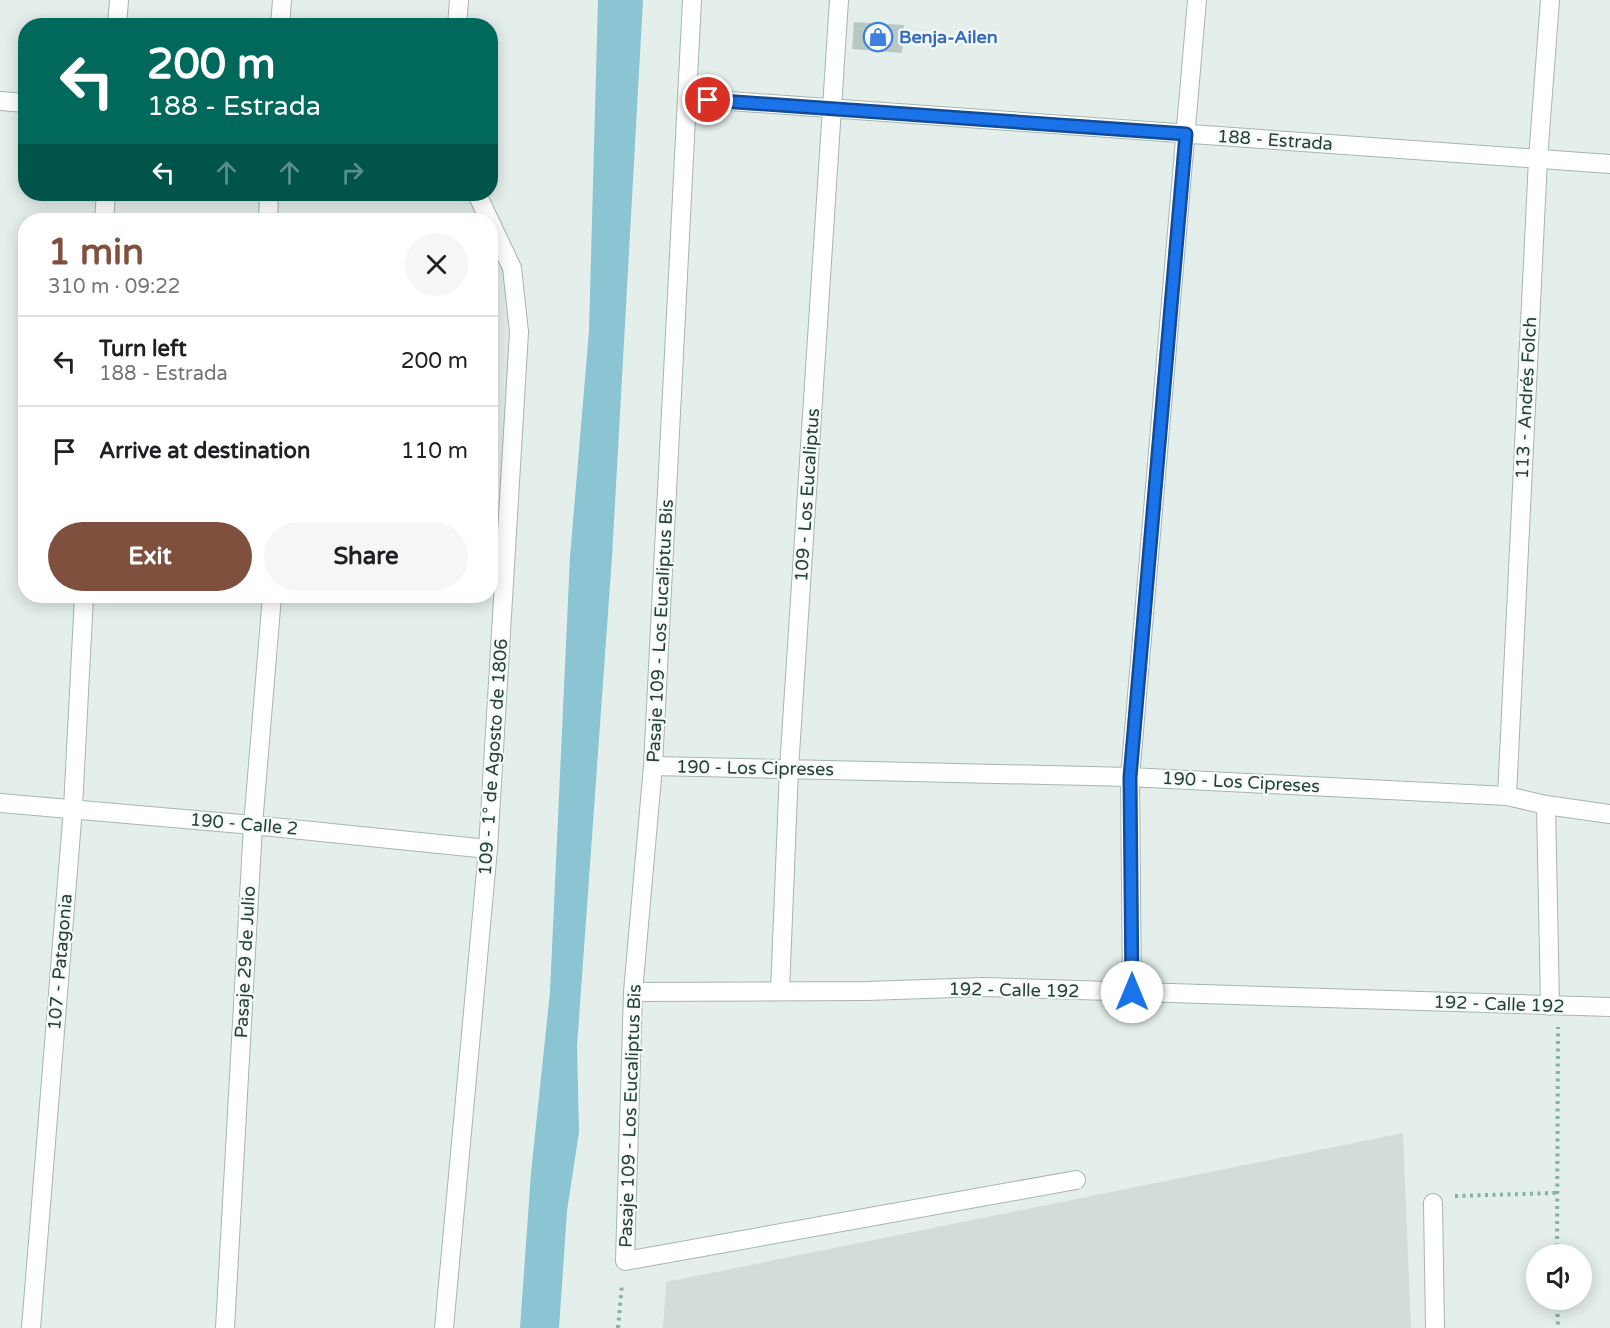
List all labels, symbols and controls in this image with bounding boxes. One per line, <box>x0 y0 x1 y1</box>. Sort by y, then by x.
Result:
shop icon: Benja-Ailen <box>862 21 894 53</box>
place label: Benja-Ailen <box>899 26 998 48</box>
text: 200 m <box>147 39 276 90</box>
icon: left <box>48 42 126 120</box>
pin <box>682 74 733 125</box>
icon: arrive <box>691 83 724 116</box>
text: 188 - Estrada <box>147 90 321 123</box>
street label: 188 - Estrada <box>1216 125 1334 155</box>
icon: left <box>147 156 180 189</box>
icon: ahead <box>210 156 243 189</box>
icon: ahead <box>273 156 306 189</box>
icon: right <box>336 156 369 189</box>
text: 1 min <box>48 231 144 274</box>
button: close <box>405 233 468 296</box>
text: 310 m · 09:22 <box>48 275 180 299</box>
street label: 113 - Andrés Folch <box>1511 316 1541 480</box>
text: Turn left <box>99 336 187 362</box>
icon: left <box>48 345 81 378</box>
text: 200 m <box>401 348 468 374</box>
text: 188 - Estrada <box>99 362 228 386</box>
street label: 109 - Los Eucaliptus <box>790 407 824 583</box>
icon: arrive <box>48 435 81 468</box>
text: Arrive at destination <box>99 438 310 464</box>
text: 110 m <box>401 438 468 464</box>
street label: Pasaje 109 - Los Eucaliptus Bis <box>642 499 678 763</box>
button: Exit <box>48 522 252 591</box>
button: Share <box>264 522 468 591</box>
street label: 109 - 1° de Agosto de 1806 <box>474 638 512 876</box>
street label: 190 - Los Cipreses <box>676 756 834 780</box>
street label: 190 - Los Cipreses <box>1162 767 1320 797</box>
street label: 190 - Calle 2 <box>189 808 299 840</box>
street label: Pasaje 29 de Julio <box>230 885 260 1039</box>
street label: 107 - Patagonia <box>43 893 77 1031</box>
position arrow <box>1100 960 1164 1024</box>
street label: 192 - Calle 192 <box>948 978 1080 1002</box>
street label: Pasaje 109 - Los Eucaliptus Bis <box>614 984 646 1248</box>
street label: 192 - Calle 192 <box>1433 991 1565 1017</box>
map controls <box>1526 1244 1592 1310</box>
button: sound <box>1526 1244 1592 1310</box>

